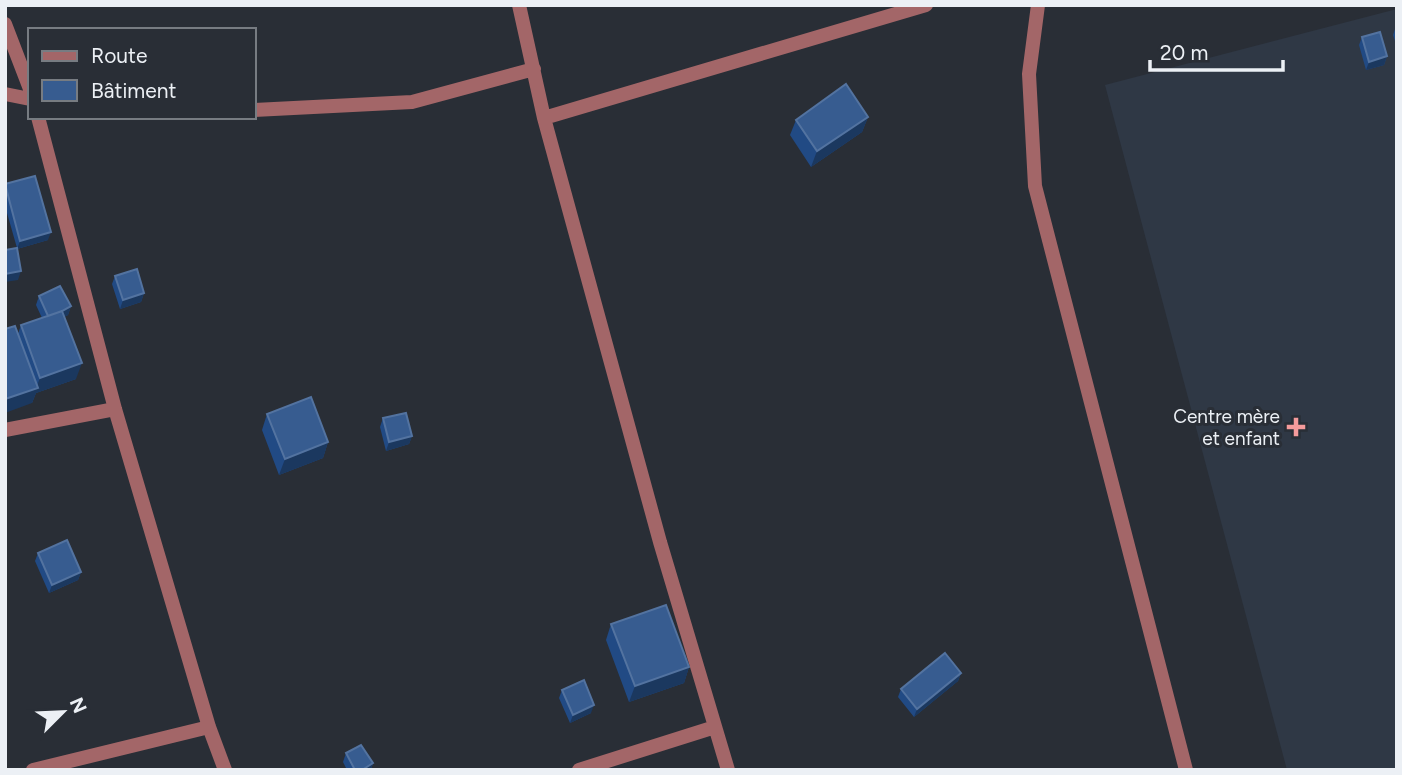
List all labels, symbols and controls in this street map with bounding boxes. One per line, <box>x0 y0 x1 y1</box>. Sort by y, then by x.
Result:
legend <box>28 28 256 119</box>
scale bar <box>1150 28 1283 72</box>
text: 20 m <box>1160 40 1208 65</box>
text: Route <box>91 43 147 68</box>
text: Bâtiment <box>91 78 176 103</box>
place label: Centre mère et enfant <box>1173 405 1280 450</box>
marker: Centre mère et enfant <box>1286 417 1306 437</box>
north arrow <box>28 677 98 747</box>
text: N <box>65 694 92 717</box>

